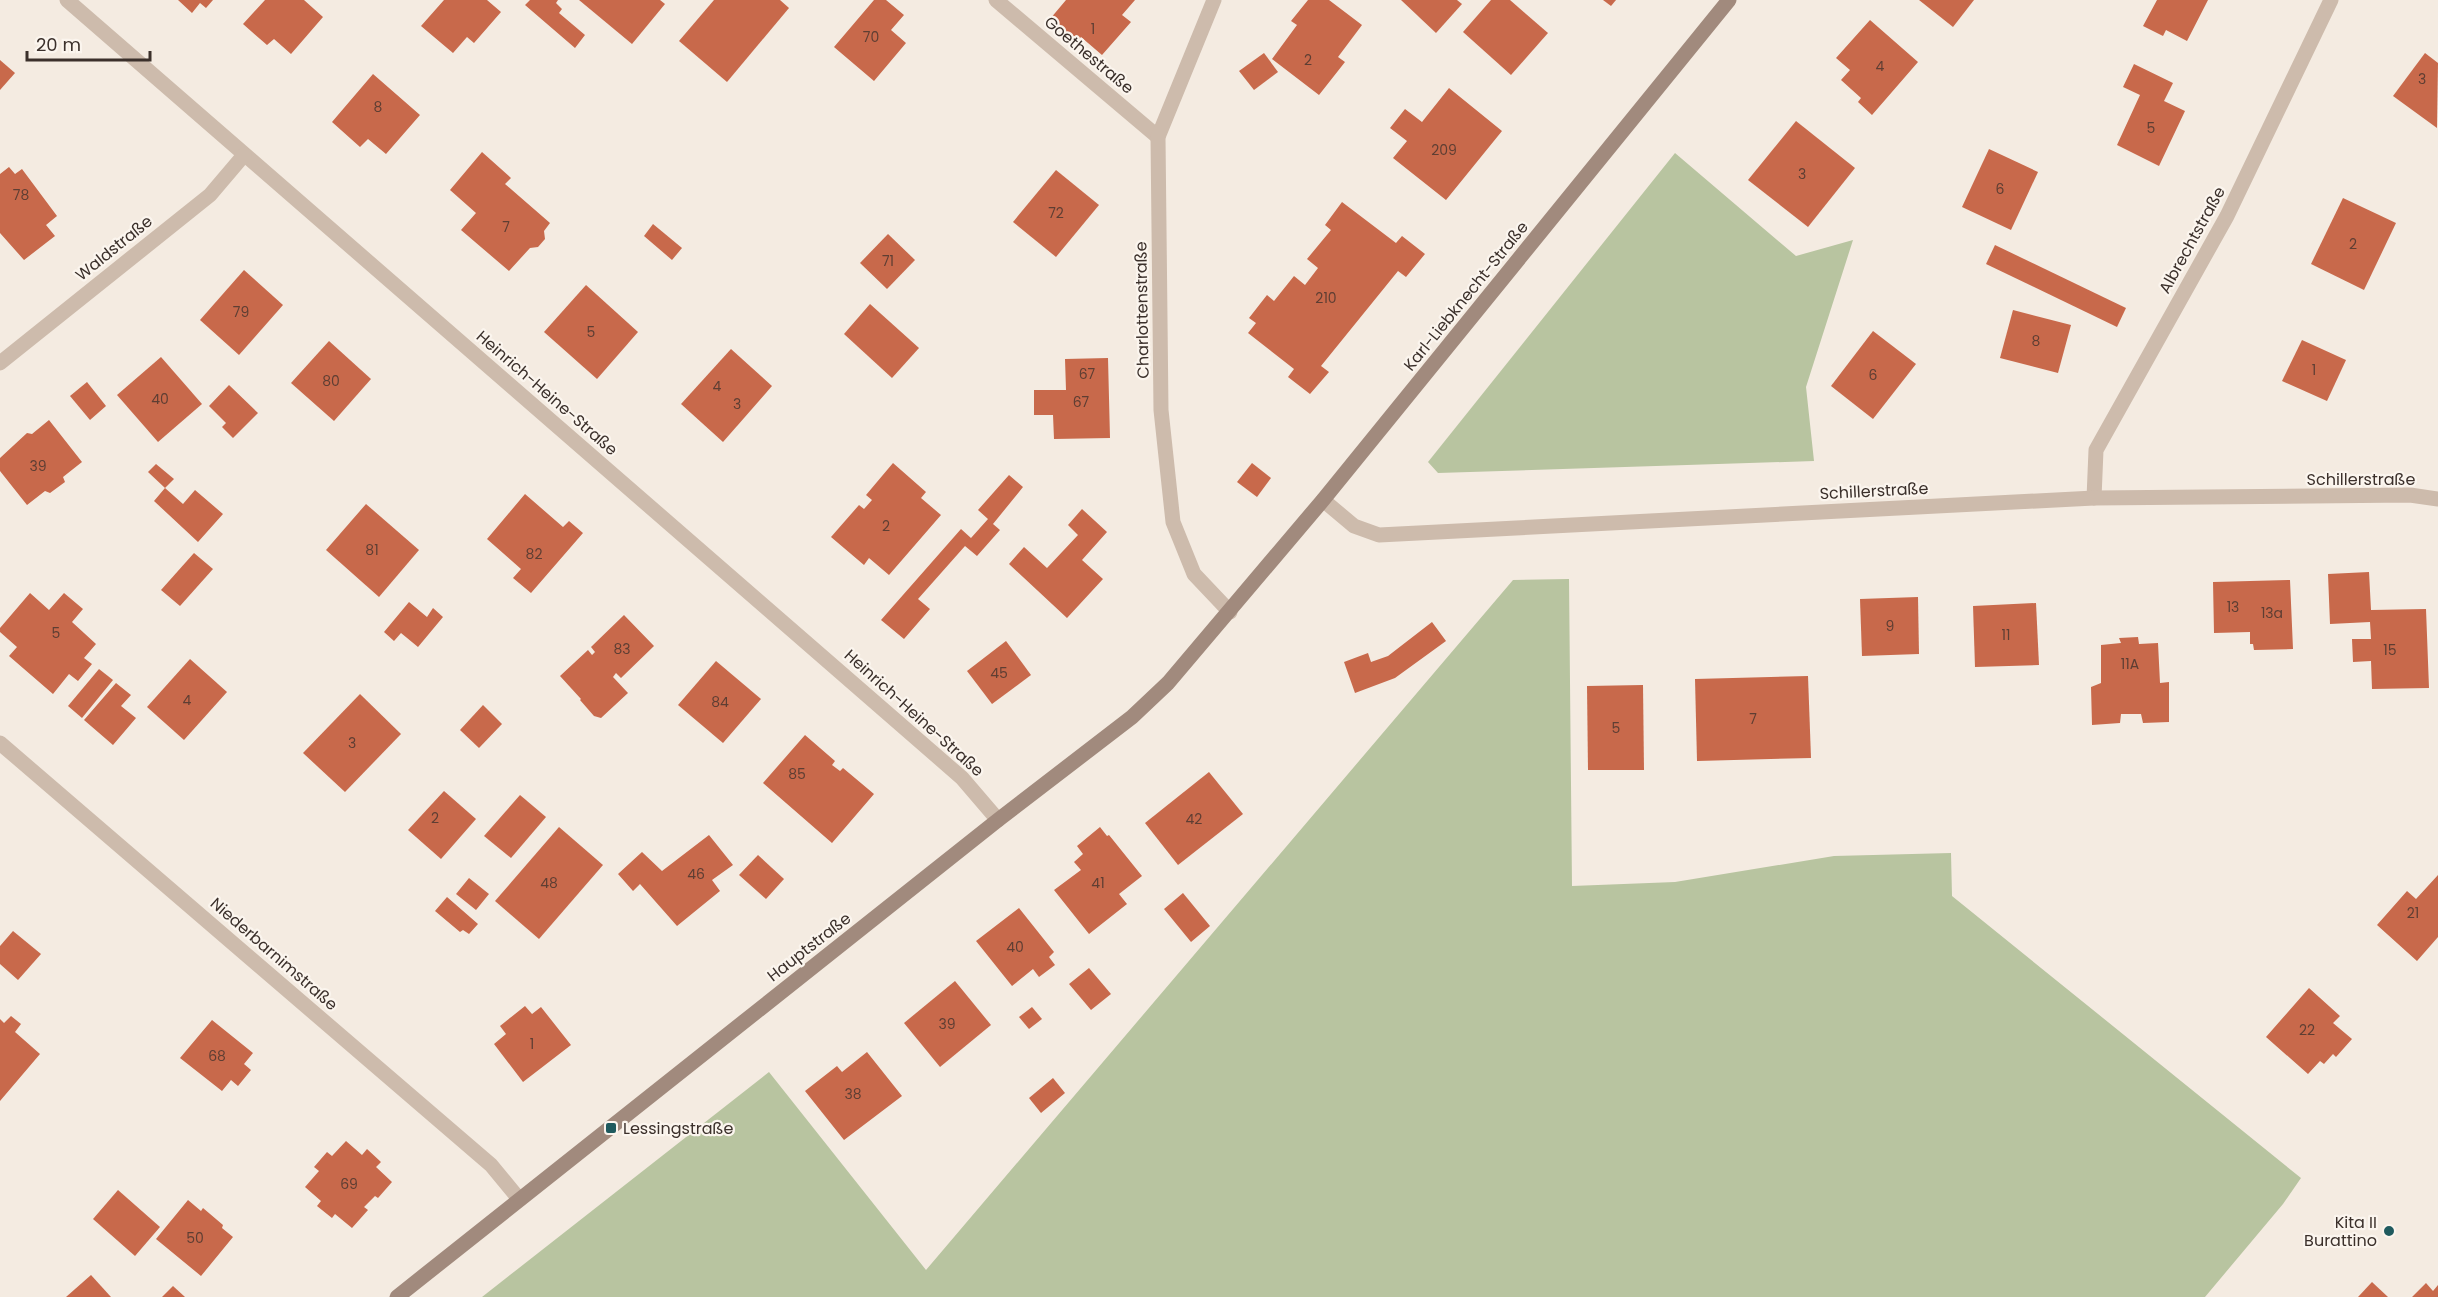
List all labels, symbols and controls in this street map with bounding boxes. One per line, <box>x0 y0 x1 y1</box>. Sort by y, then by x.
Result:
street label: Goethestraße <box>1039 11 1139 99</box>
house number: 1 <box>1091 19 1095 39</box>
scale bar <box>27 24 150 62</box>
house number: 70 <box>863 27 879 47</box>
text: 20 m <box>36 32 81 57</box>
house number: 2 <box>1304 50 1312 70</box>
house number: 4 <box>1876 56 1885 76</box>
house number: 3 <box>2418 69 2426 89</box>
house number: 8 <box>374 97 383 117</box>
house number: 5 <box>2147 118 2155 138</box>
house number: 209 <box>1431 140 1457 160</box>
house number: 3 <box>1798 164 1806 184</box>
house number: 6 <box>1996 179 2005 199</box>
street label: Albrechtstraße <box>2153 182 2231 298</box>
house number: 78 <box>13 185 29 205</box>
house number: 72 <box>1048 203 1064 223</box>
street label: Waldstraße <box>71 210 157 286</box>
street label: Karl-Liebknecht-Straße <box>1398 216 1534 376</box>
house number: 7 <box>502 217 510 237</box>
house number: 2 <box>2349 234 2357 254</box>
street label: Charlottenstraße <box>1129 241 1155 379</box>
house number: 71 <box>882 251 894 271</box>
house number: 210 <box>1315 288 1337 308</box>
house number: 79 <box>233 302 249 322</box>
house number: 5 <box>587 322 595 342</box>
street label: Heinrich-Heine-Straße <box>471 325 623 461</box>
house number: 8 <box>2032 331 2041 351</box>
house number: 1 <box>2312 360 2316 380</box>
house number: 67 <box>1079 364 1096 384</box>
house number: 6 <box>1869 365 1878 385</box>
house number: 80 <box>322 371 340 391</box>
house number: 4 <box>713 376 722 396</box>
house number: 40 <box>151 389 169 409</box>
house number: 67 <box>1073 392 1090 412</box>
house number: 3 <box>733 394 741 414</box>
house number: 39 <box>29 456 47 476</box>
street label: Schillerstraße <box>2307 468 2415 491</box>
street label: Schillerstraße <box>1819 477 1929 505</box>
house number: 2 <box>882 516 890 536</box>
house number: 81 <box>365 540 379 560</box>
house number: 82 <box>526 544 542 564</box>
house number: 13 <box>2227 597 2239 617</box>
house number: 13a <box>2261 603 2283 623</box>
house number: 9 <box>1886 616 1894 636</box>
house number: 5 <box>52 623 60 643</box>
house number: 11 <box>2002 625 2010 645</box>
house number: 83 <box>613 639 631 659</box>
house number: 15 <box>2383 640 2397 660</box>
street label: Heinrich-Heine-Straße <box>839 644 989 782</box>
house number: 11A <box>2121 654 2139 674</box>
house number: 45 <box>990 663 1008 683</box>
house number: 4 <box>183 690 192 710</box>
house number: 84 <box>711 692 729 712</box>
house number: 7 <box>1749 709 1757 729</box>
house number: 5 <box>1612 718 1620 738</box>
house number: 3 <box>348 733 356 753</box>
house number: 85 <box>788 764 806 784</box>
house number: 2 <box>431 808 439 828</box>
house number: 42 <box>1186 809 1202 829</box>
house number: 46 <box>687 864 705 884</box>
house number: 48 <box>540 873 558 893</box>
house number: 41 <box>1091 873 1105 893</box>
street label: Niederbarnimstraße <box>205 892 343 1016</box>
house number: 21 <box>2407 903 2419 923</box>
street label: Hauptstraße <box>762 907 856 987</box>
house number: 40 <box>1006 937 1024 957</box>
house number: 39 <box>938 1014 956 1034</box>
house number: 22 <box>2299 1020 2315 1040</box>
house number: 1 <box>530 1034 534 1054</box>
house number: 68 <box>208 1046 226 1066</box>
house number: 38 <box>844 1084 862 1104</box>
place label: Lessingstraße <box>623 1117 733 1140</box>
marker: Lessingstraße <box>604 1121 618 1135</box>
house number: 69 <box>340 1174 358 1194</box>
place label: Kita II Burattino <box>2304 1211 2377 1252</box>
marker: Kita II Burattino <box>2382 1224 2396 1238</box>
house number: 50 <box>186 1228 204 1248</box>

